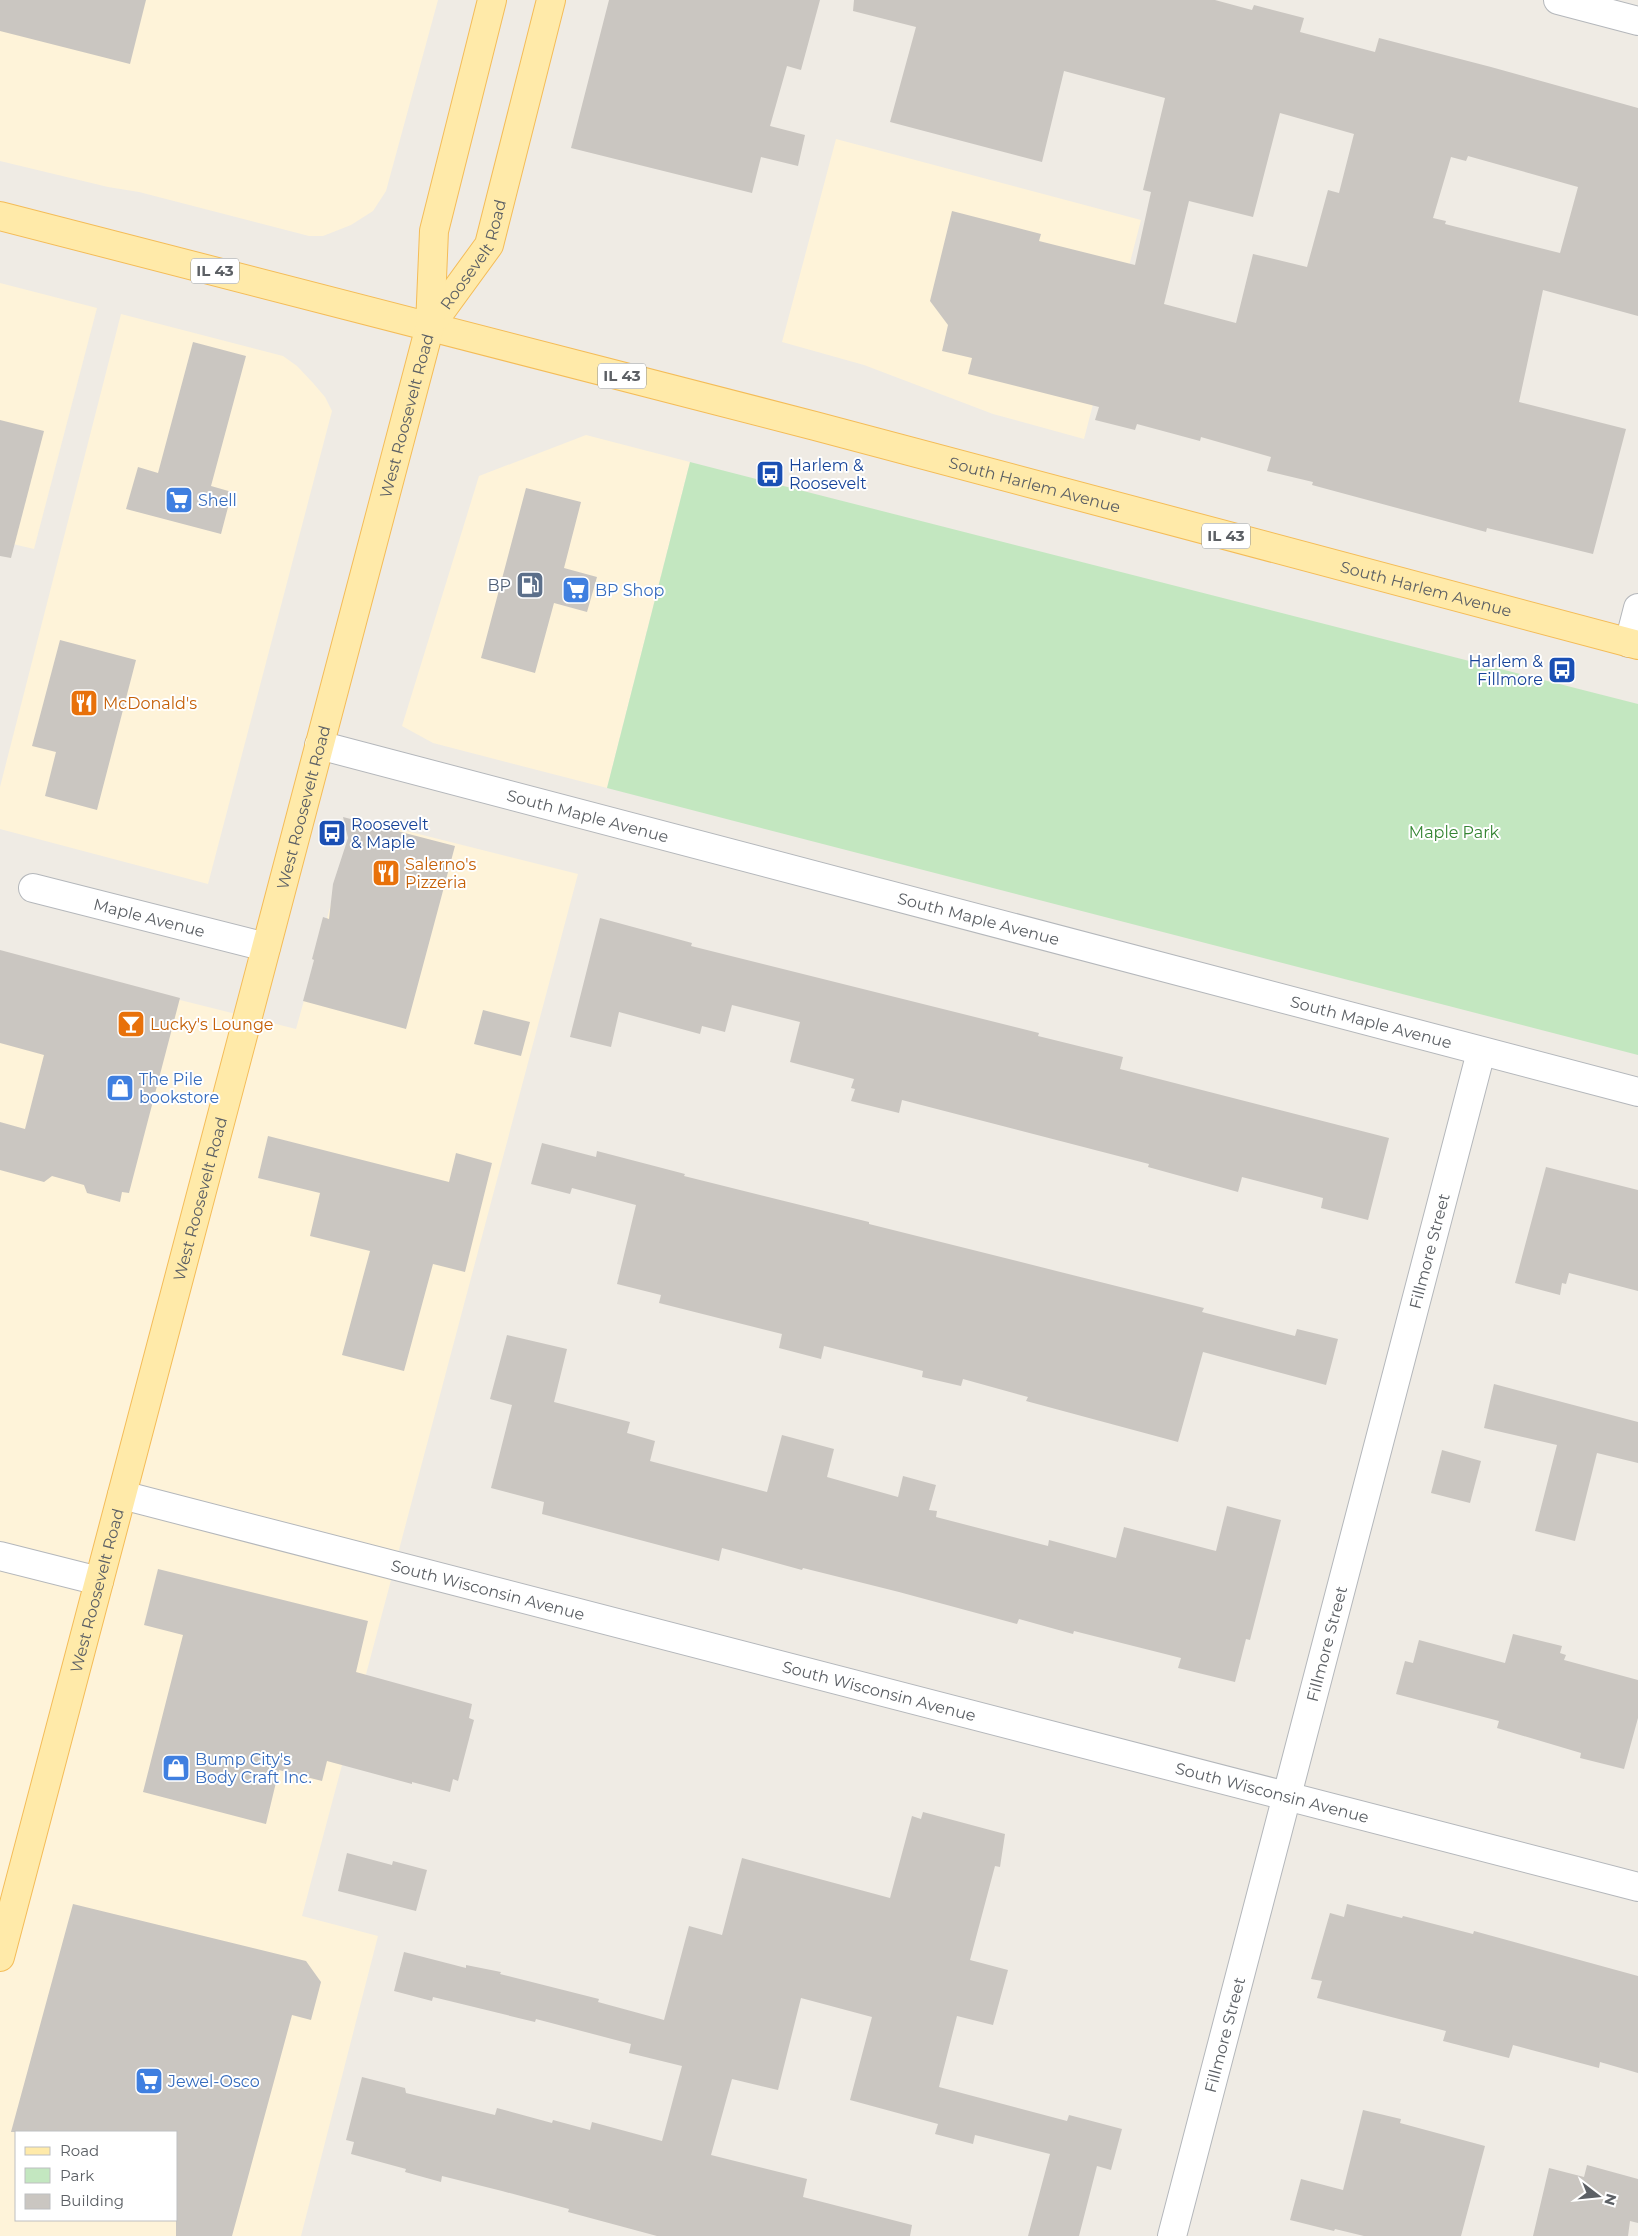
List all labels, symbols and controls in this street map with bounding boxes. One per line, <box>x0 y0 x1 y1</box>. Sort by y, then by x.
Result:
street label: Roosevelt Road <box>436 197 510 313</box>
road number: IL 43 <box>191 258 239 284</box>
street label: West Roosevelt Road <box>376 332 438 500</box>
road number: IL 43 <box>598 364 646 388</box>
street label: South Harlem Avenue <box>947 453 1122 517</box>
place label: Harlem & Roosevelt <box>789 456 867 493</box>
bus stop icon: Harlem & Roosevelt <box>755 459 785 489</box>
supermarket icon: Shell <box>164 485 194 515</box>
place label: Shell <box>198 491 237 510</box>
road number: IL 43 <box>1202 524 1250 548</box>
street label: South Harlem Avenue <box>1338 557 1514 621</box>
fuel station icon: BP <box>515 570 545 600</box>
supermarket icon: BP Shop <box>561 575 591 605</box>
place label: BP <box>487 576 511 595</box>
place label: BP Shop <box>595 581 664 600</box>
place label: Harlem & Fillmore <box>1468 652 1543 689</box>
bus stop icon: Harlem & Fillmore <box>1547 655 1577 685</box>
restaurant icon: McDonald's <box>69 688 99 718</box>
place label: McDonald's <box>103 694 197 713</box>
street label: West Roosevelt Road <box>273 723 334 892</box>
street label: South Maple Avenue <box>505 786 671 847</box>
place label: Roosevelt & Maple <box>351 815 429 852</box>
bus stop icon: Roosevelt & Maple <box>317 818 347 848</box>
park label: Maple Park <box>1409 823 1500 842</box>
place label: Salerno's Pizzeria <box>405 855 476 892</box>
restaurant icon: Salerno's Pizzeria <box>371 858 401 888</box>
street label: South Maple Avenue <box>896 889 1061 949</box>
street label: Maple Avenue <box>92 895 207 941</box>
street label: South Maple Avenue <box>1288 992 1454 1053</box>
bar icon: Lucky's Lounge <box>116 1009 146 1039</box>
place label: Lucky's Lounge <box>150 1015 274 1034</box>
place label: The Pile bookstore <box>139 1070 219 1107</box>
shop icon: The Pile bookstore <box>105 1073 135 1103</box>
street label: West Roosevelt Road <box>170 1115 231 1283</box>
street label: Fillmore Street <box>1405 1191 1454 1311</box>
street label: West Roosevelt Road <box>66 1507 128 1675</box>
street label: South Wisconsin Avenue <box>389 1556 587 1624</box>
street label: Fillmore Street <box>1303 1584 1351 1704</box>
street label: South Wisconsin Avenue <box>780 1657 978 1725</box>
place label: Bump City's Body Craft Inc. <box>195 1750 312 1787</box>
shop icon: Bump City's Body Craft Inc. <box>161 1753 191 1783</box>
street label: South Wisconsin Avenue <box>1173 1759 1371 1827</box>
street label: Fillmore Street <box>1201 1975 1249 2095</box>
supermarket icon: Jewel-Osco <box>134 2066 164 2096</box>
place label: Jewel-Osco <box>167 2072 260 2091</box>
legend <box>15 2131 178 2221</box>
text: Road <box>60 2141 99 2160</box>
text: Park <box>60 2166 94 2185</box>
north arrow <box>1573 2171 1623 2221</box>
text: Building <box>60 2191 124 2210</box>
text: N <box>1600 2192 1621 2208</box>

